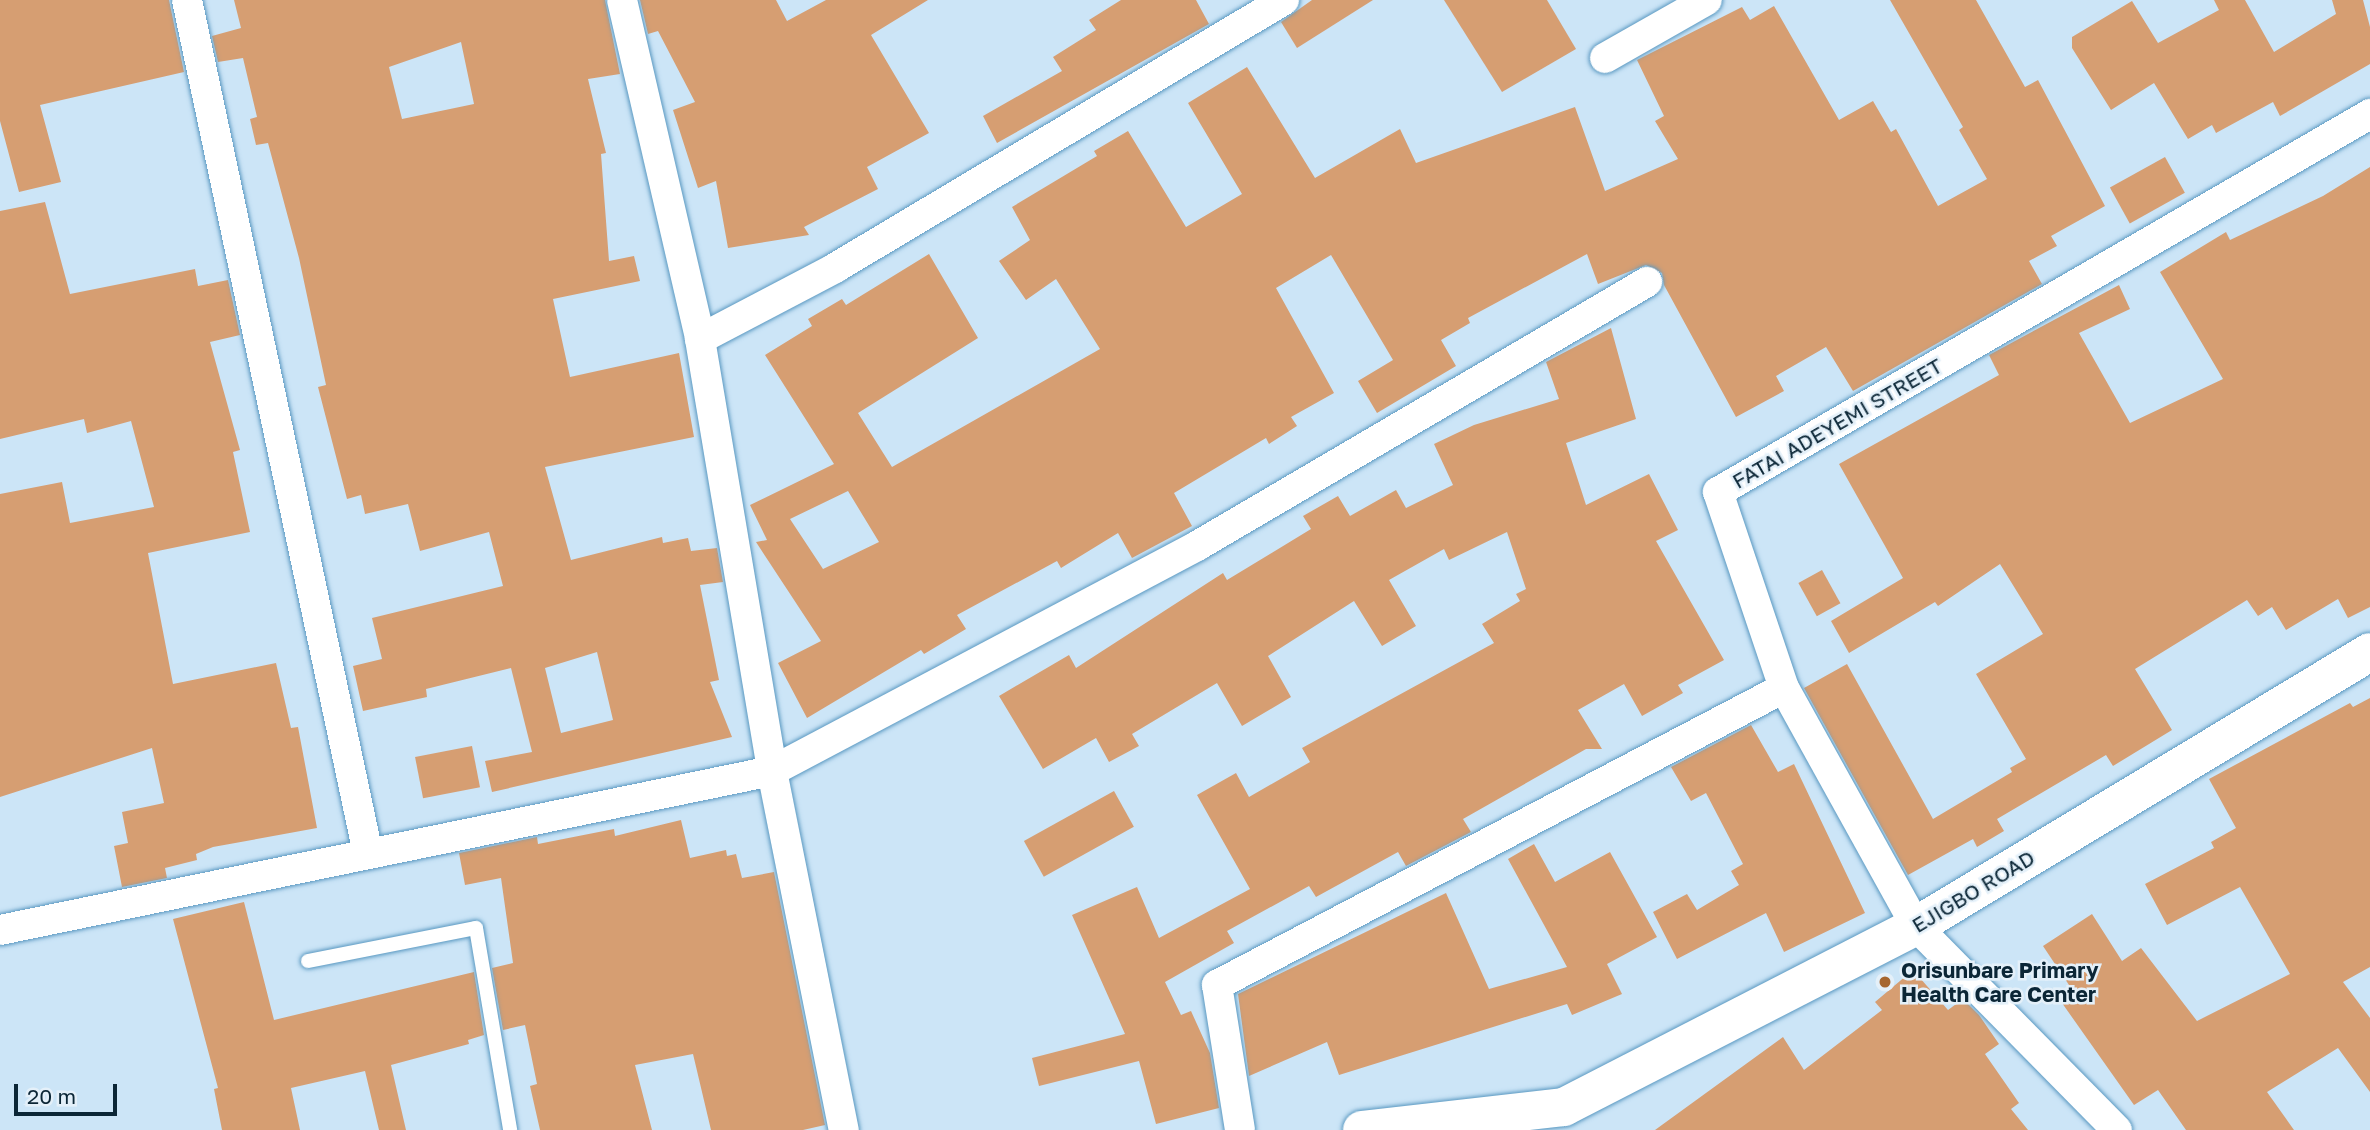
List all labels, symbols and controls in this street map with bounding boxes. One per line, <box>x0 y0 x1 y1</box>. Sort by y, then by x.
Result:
street label: FATAI ADEYEMI STREET <box>1728 353 1946 493</box>
street label: EJIGBO ROAD <box>1907 844 2039 938</box>
place label: Orisunbare Primary Health Care Center <box>1901 957 2099 1007</box>
marker: Orisunbare Primary Health Care Center <box>1875 972 1895 992</box>
scale bar <box>18 1070 121 1114</box>
text: 20 m <box>27 1083 76 1109</box>

